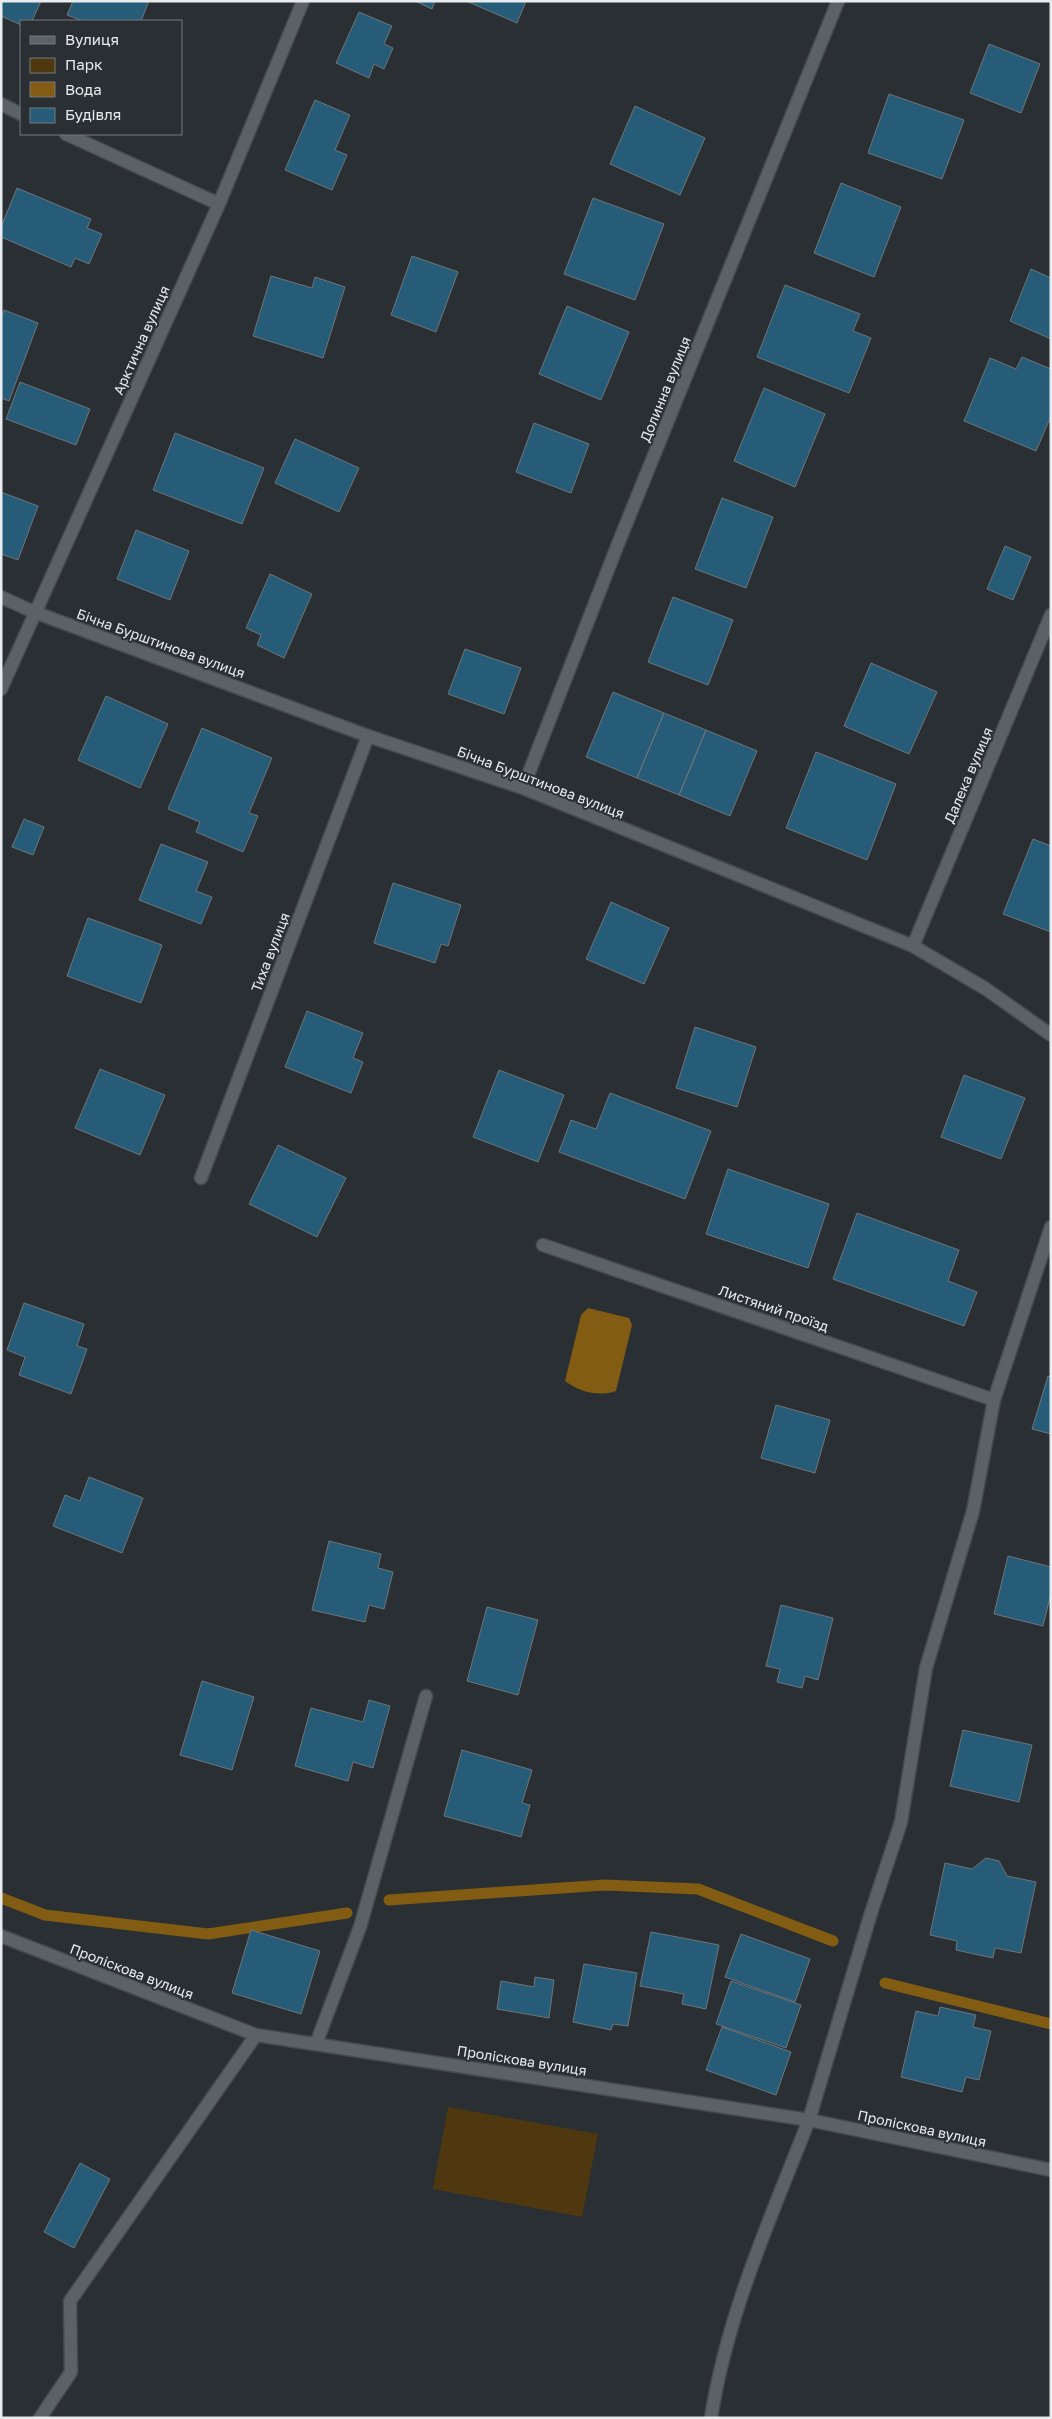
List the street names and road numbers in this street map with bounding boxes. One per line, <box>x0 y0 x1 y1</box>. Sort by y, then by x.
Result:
street label: Арктична вулиця <box>109 283 173 397</box>
street label: Долинна вулиця <box>636 334 694 444</box>
street label: Бічна Бурштинова вулиця <box>75 605 247 681</box>
street label: Далека вулиця <box>940 725 996 825</box>
street label: Бічна Бурштинова вулиця <box>455 742 627 822</box>
street label: Тиха вулиця <box>247 910 293 994</box>
street label: Листяний проїзд <box>717 1281 832 1335</box>
street label: Проліскова вулиця <box>68 1940 196 2002</box>
street label: Проліскова вулиця <box>456 2041 588 2079</box>
street label: Проліскова вулиця <box>856 2106 988 2150</box>

